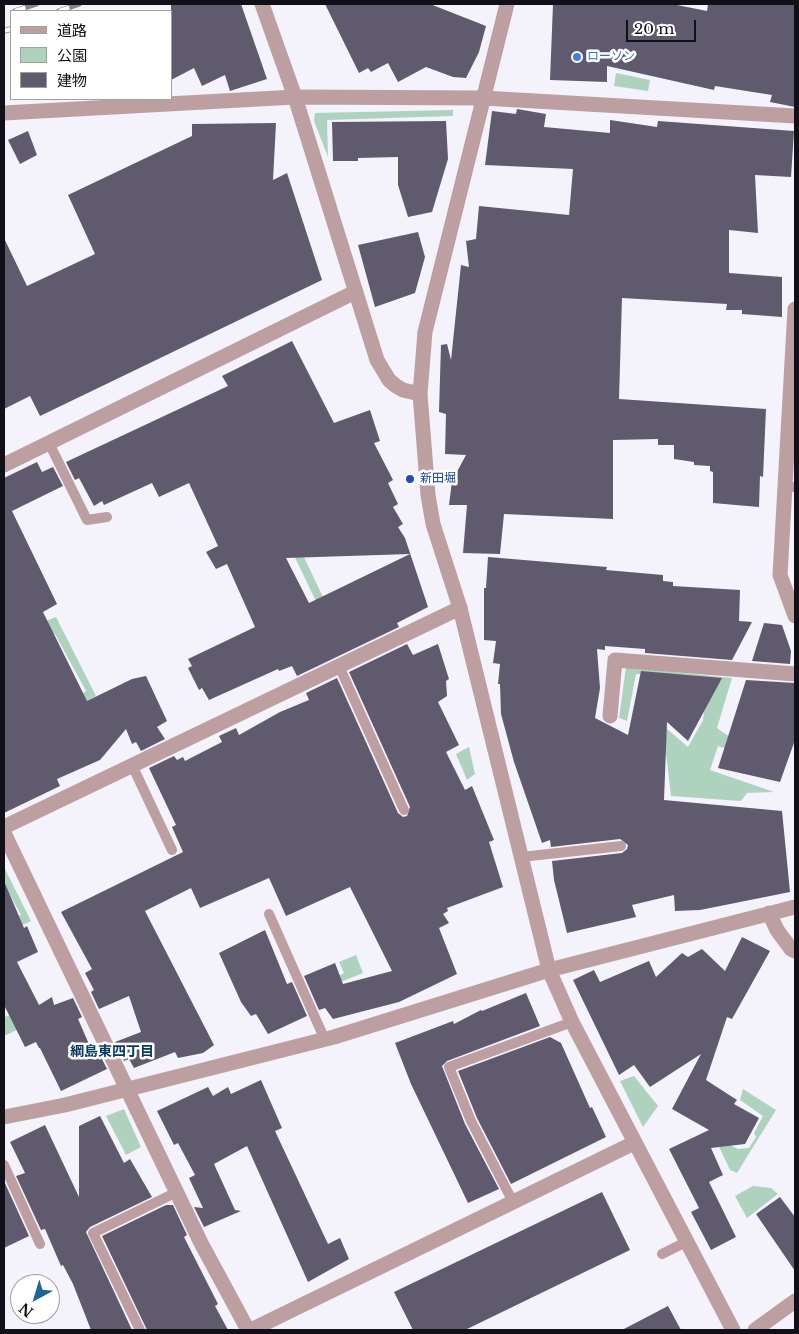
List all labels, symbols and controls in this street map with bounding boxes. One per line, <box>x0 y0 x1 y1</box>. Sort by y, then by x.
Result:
legend <box>10 10 172 100</box>
scale bar <box>629 10 699 42</box>
text: 20 m <box>634 19 674 38</box>
text: 道路 <box>57 21 87 40</box>
text: 公園 <box>57 46 87 65</box>
place label: ローソン <box>587 50 635 64</box>
marker: ローソン <box>571 51 583 63</box>
text: 建物 <box>57 71 87 90</box>
place label: 新田堀 <box>420 472 456 486</box>
marker: 新田堀 <box>404 473 416 485</box>
district label: 綱島東四丁目 <box>70 1044 154 1060</box>
north arrow <box>10 1274 60 1324</box>
text: N <box>15 1299 37 1321</box>

